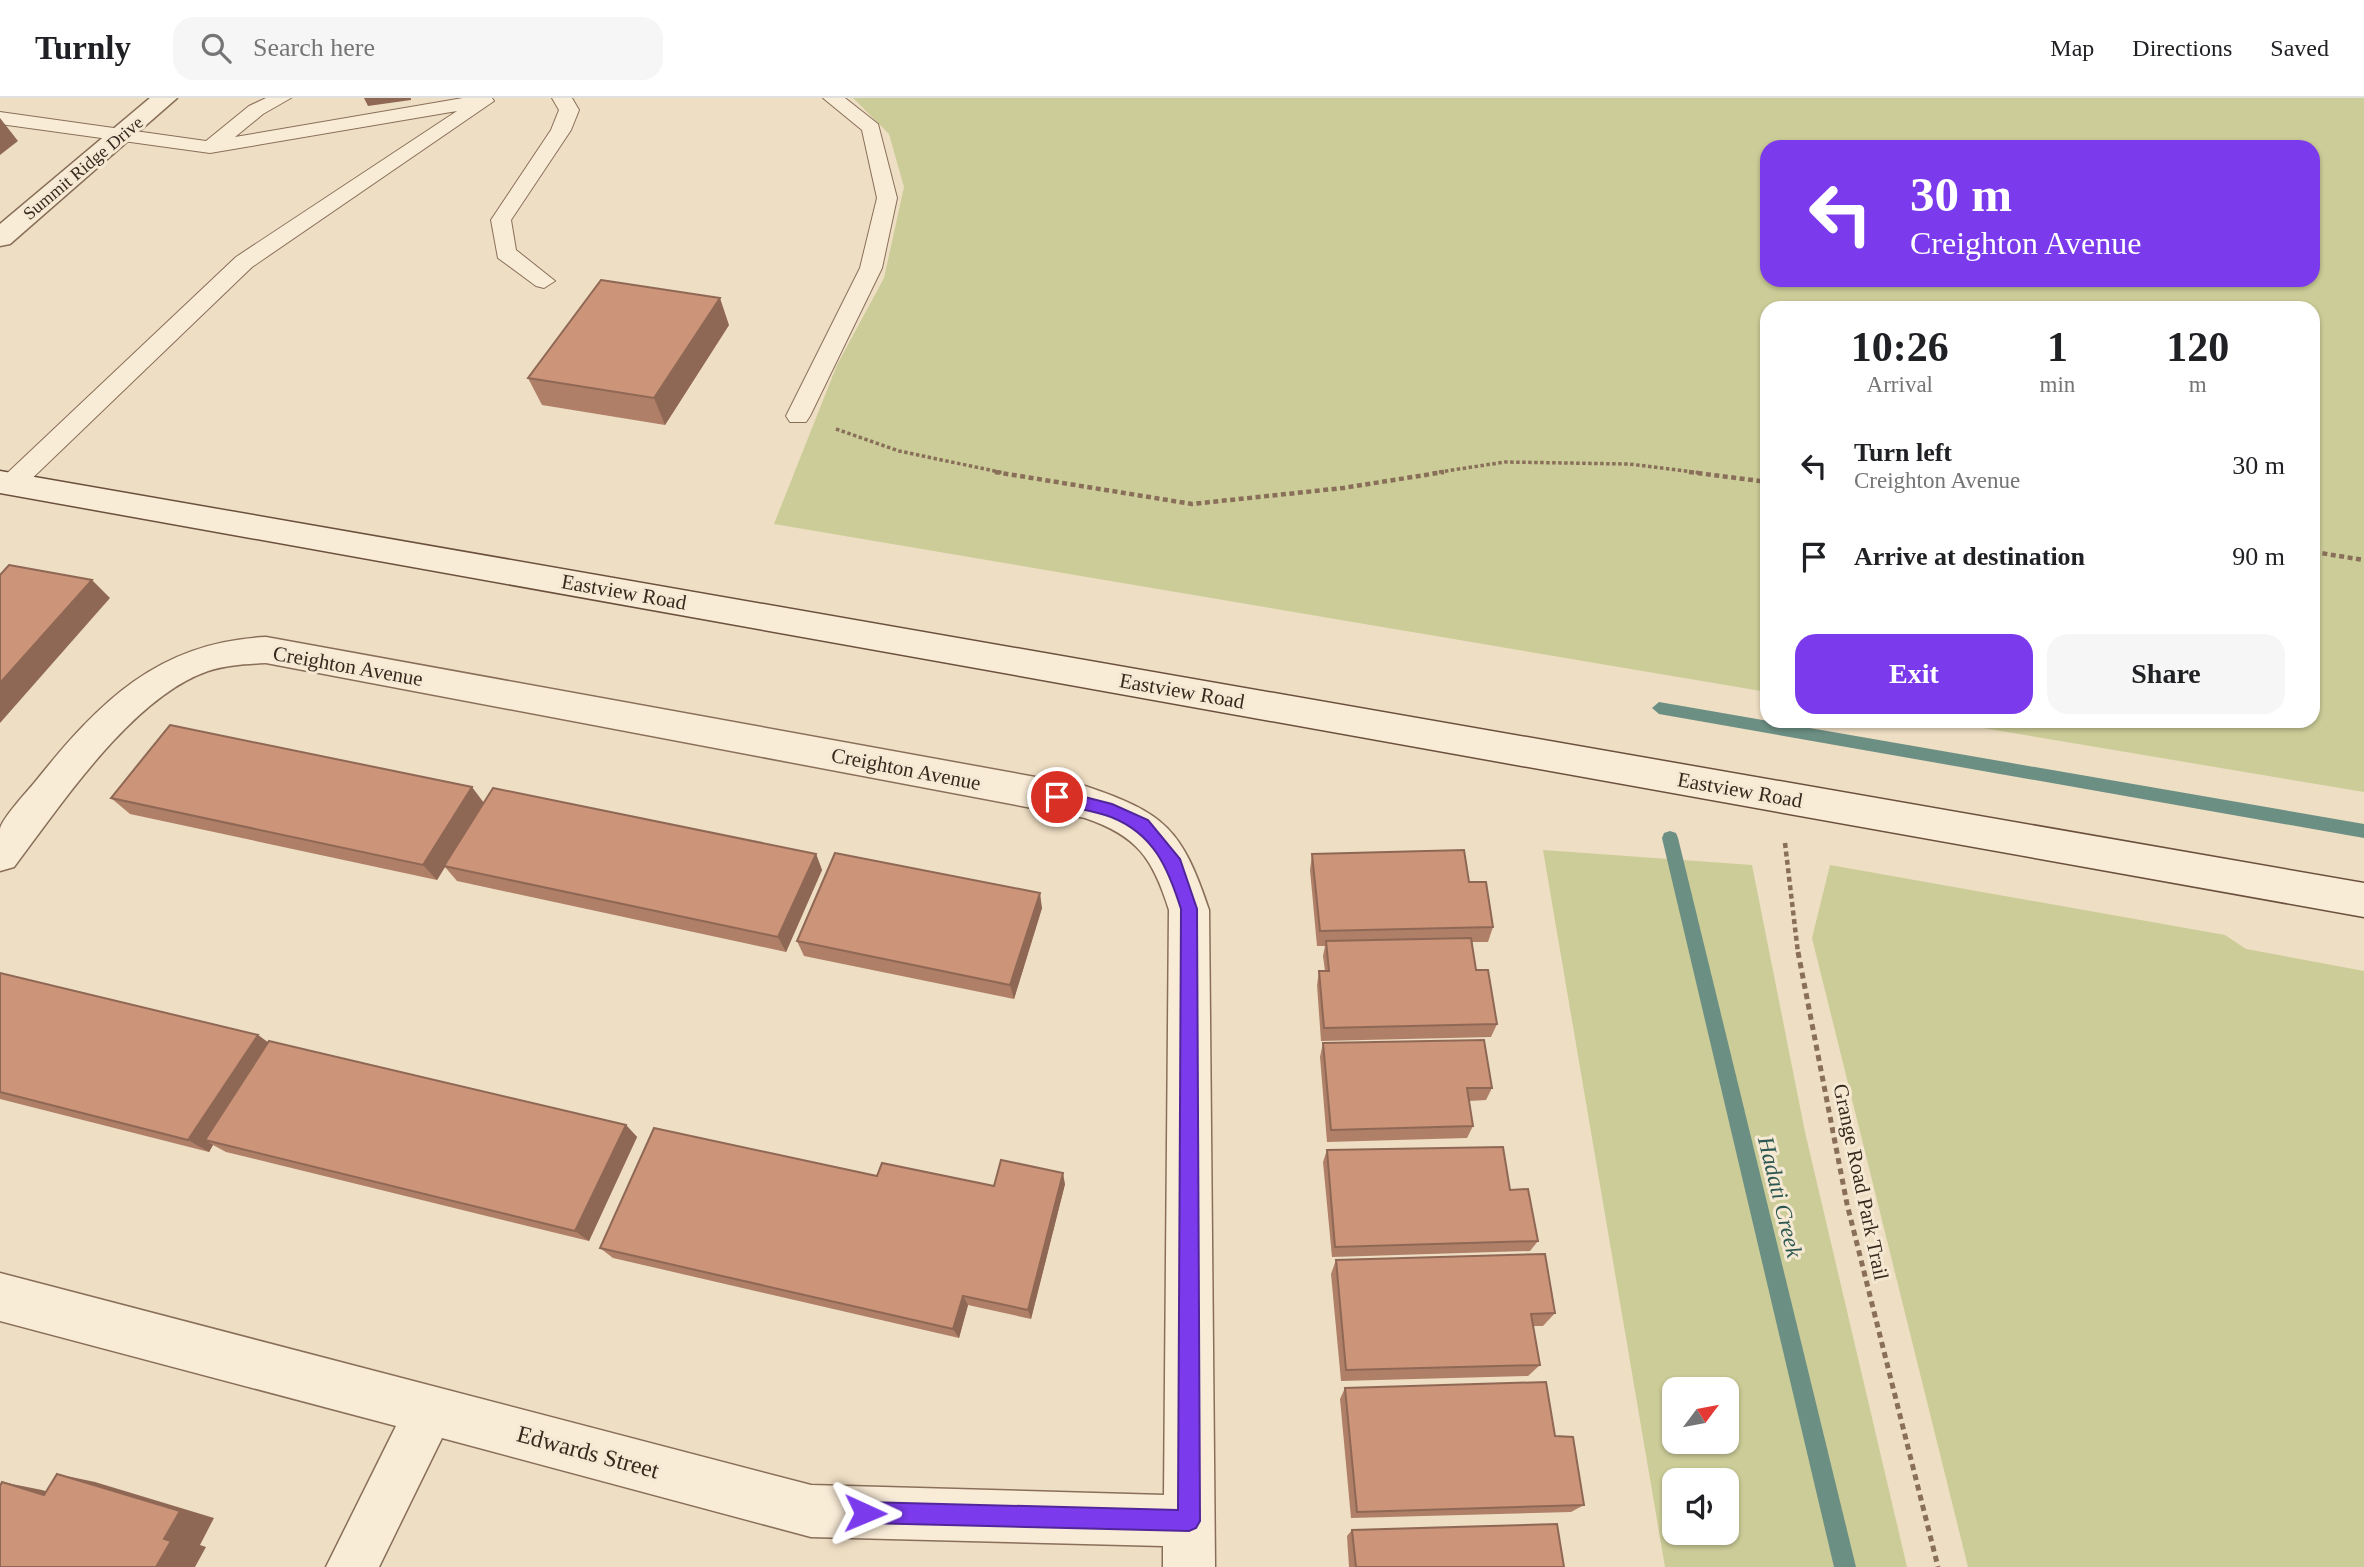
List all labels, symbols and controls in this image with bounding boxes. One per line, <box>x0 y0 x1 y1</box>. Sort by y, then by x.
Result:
search box <box>173 17 663 80</box>
icon: search <box>197 29 235 67</box>
text: Turnly <box>35 30 131 66</box>
text: Search here <box>253 33 375 62</box>
text: Map <box>2050 35 2094 61</box>
text: Directions <box>2132 35 2232 61</box>
text: Saved <box>2270 35 2329 61</box>
street label: Summit Ridge Drive <box>19 112 147 224</box>
text: 30 m <box>1910 167 2012 222</box>
icon: left <box>1795 168 1886 259</box>
text: Creighton Avenue <box>1910 225 2141 261</box>
text: 10:26 <box>1851 324 1949 370</box>
text: 1 <box>2047 324 2068 370</box>
text: 120 <box>2166 324 2229 370</box>
text: Arrival <box>1867 372 1933 397</box>
text: min <box>2040 372 2075 397</box>
text: m <box>2189 372 2207 397</box>
text: Turn left <box>1854 438 1952 467</box>
icon: left <box>1795 447 1833 485</box>
text: 30 m <box>2232 451 2285 480</box>
text: Creighton Avenue <box>1854 468 2020 493</box>
icon: arrive <box>1795 538 1833 576</box>
text: Arrive at destination <box>1854 542 2085 571</box>
text: 90 m <box>2232 542 2285 571</box>
street label: Eastview Road <box>560 569 689 615</box>
button: Exit <box>1795 634 2033 714</box>
button: Share <box>2047 634 2285 714</box>
street label: Creighton Avenue <box>271 641 425 691</box>
street label: Eastview Road <box>1118 668 1247 714</box>
street label: Creighton Avenue <box>829 743 983 795</box>
pin <box>1027 767 1087 827</box>
street label: Eastview Road <box>1676 767 1805 813</box>
icon: arrive <box>1038 778 1076 816</box>
street label: Grange Road Park Trail <box>1828 1082 1894 1282</box>
water label: Hadati Creek <box>1753 1133 1807 1261</box>
north arrow <box>1662 1377 1740 1454</box>
map controls <box>1662 1377 1739 1545</box>
street label: Edwards Street <box>514 1421 662 1484</box>
button: sound <box>1662 1468 1739 1545</box>
position arrow <box>828 1476 902 1550</box>

